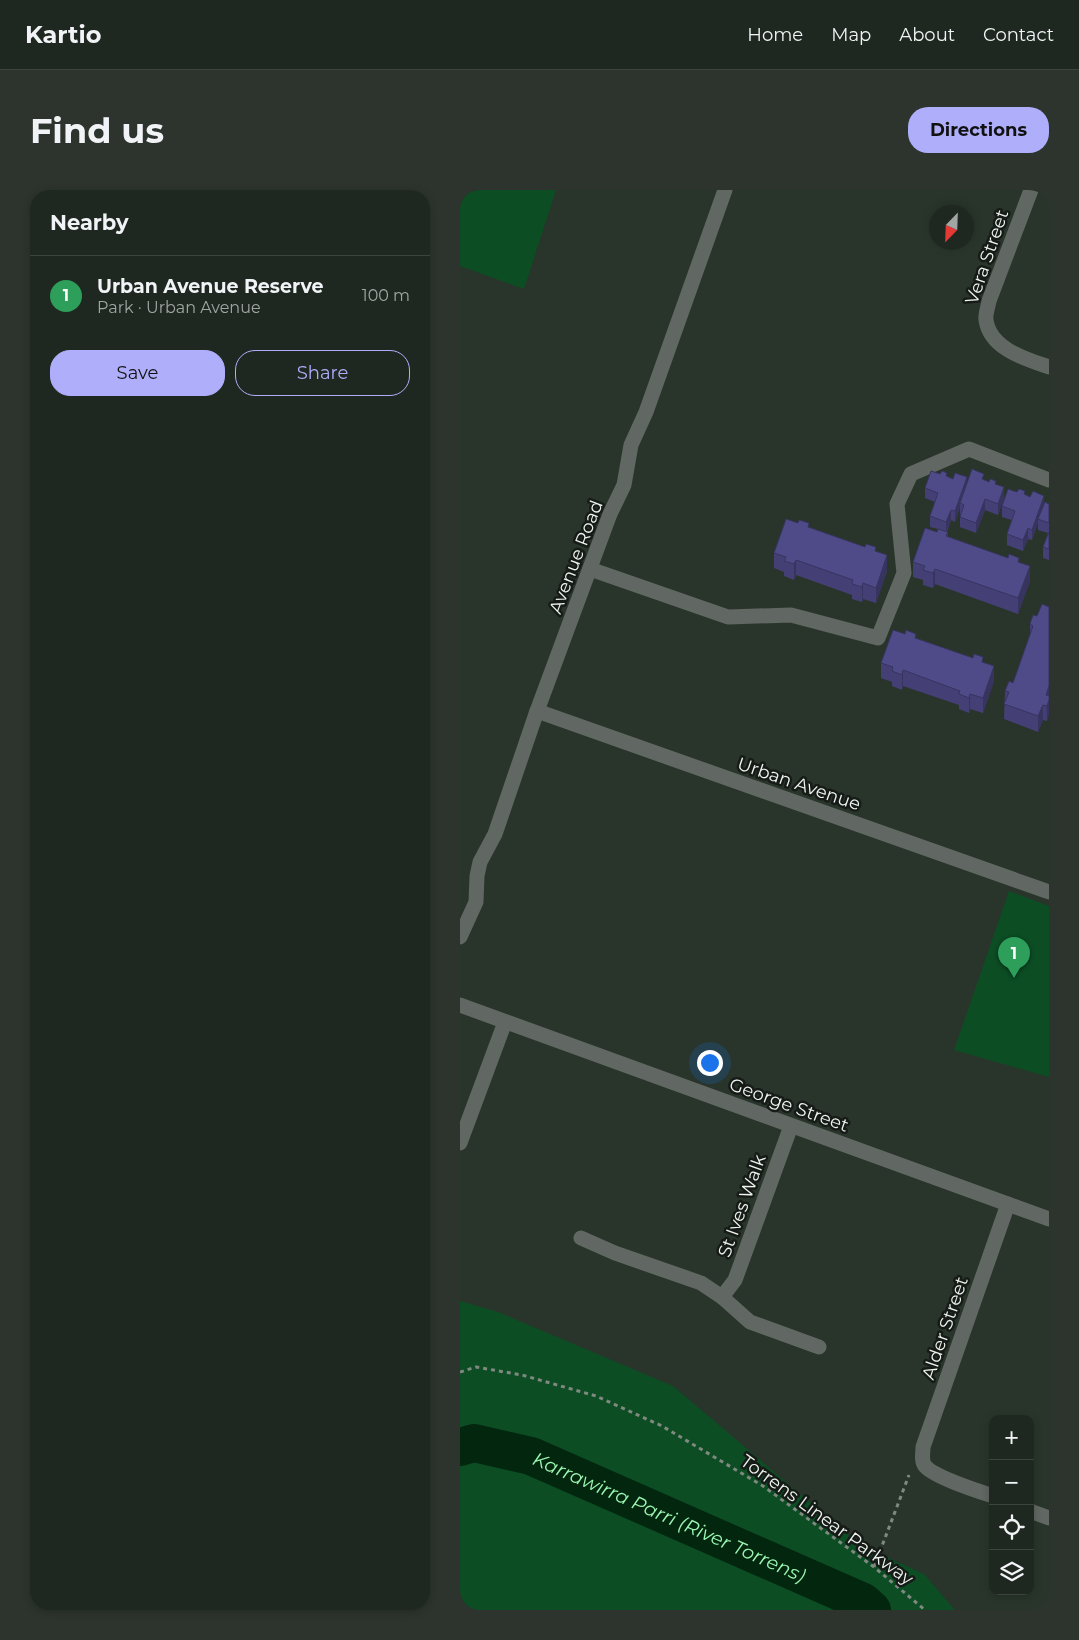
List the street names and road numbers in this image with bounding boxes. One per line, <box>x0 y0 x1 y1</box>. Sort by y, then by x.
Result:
street label: Vera Street <box>961 207 1013 307</box>
street label: Avenue Road <box>544 497 608 617</box>
street label: Urban Avenue <box>734 753 864 815</box>
street label: George Street <box>726 1073 852 1137</box>
street label: St Ives Walk <box>713 1151 771 1260</box>
street label: Alder Street <box>917 1274 973 1382</box>
street label: Torrens Linear Parkway <box>736 1450 918 1590</box>

